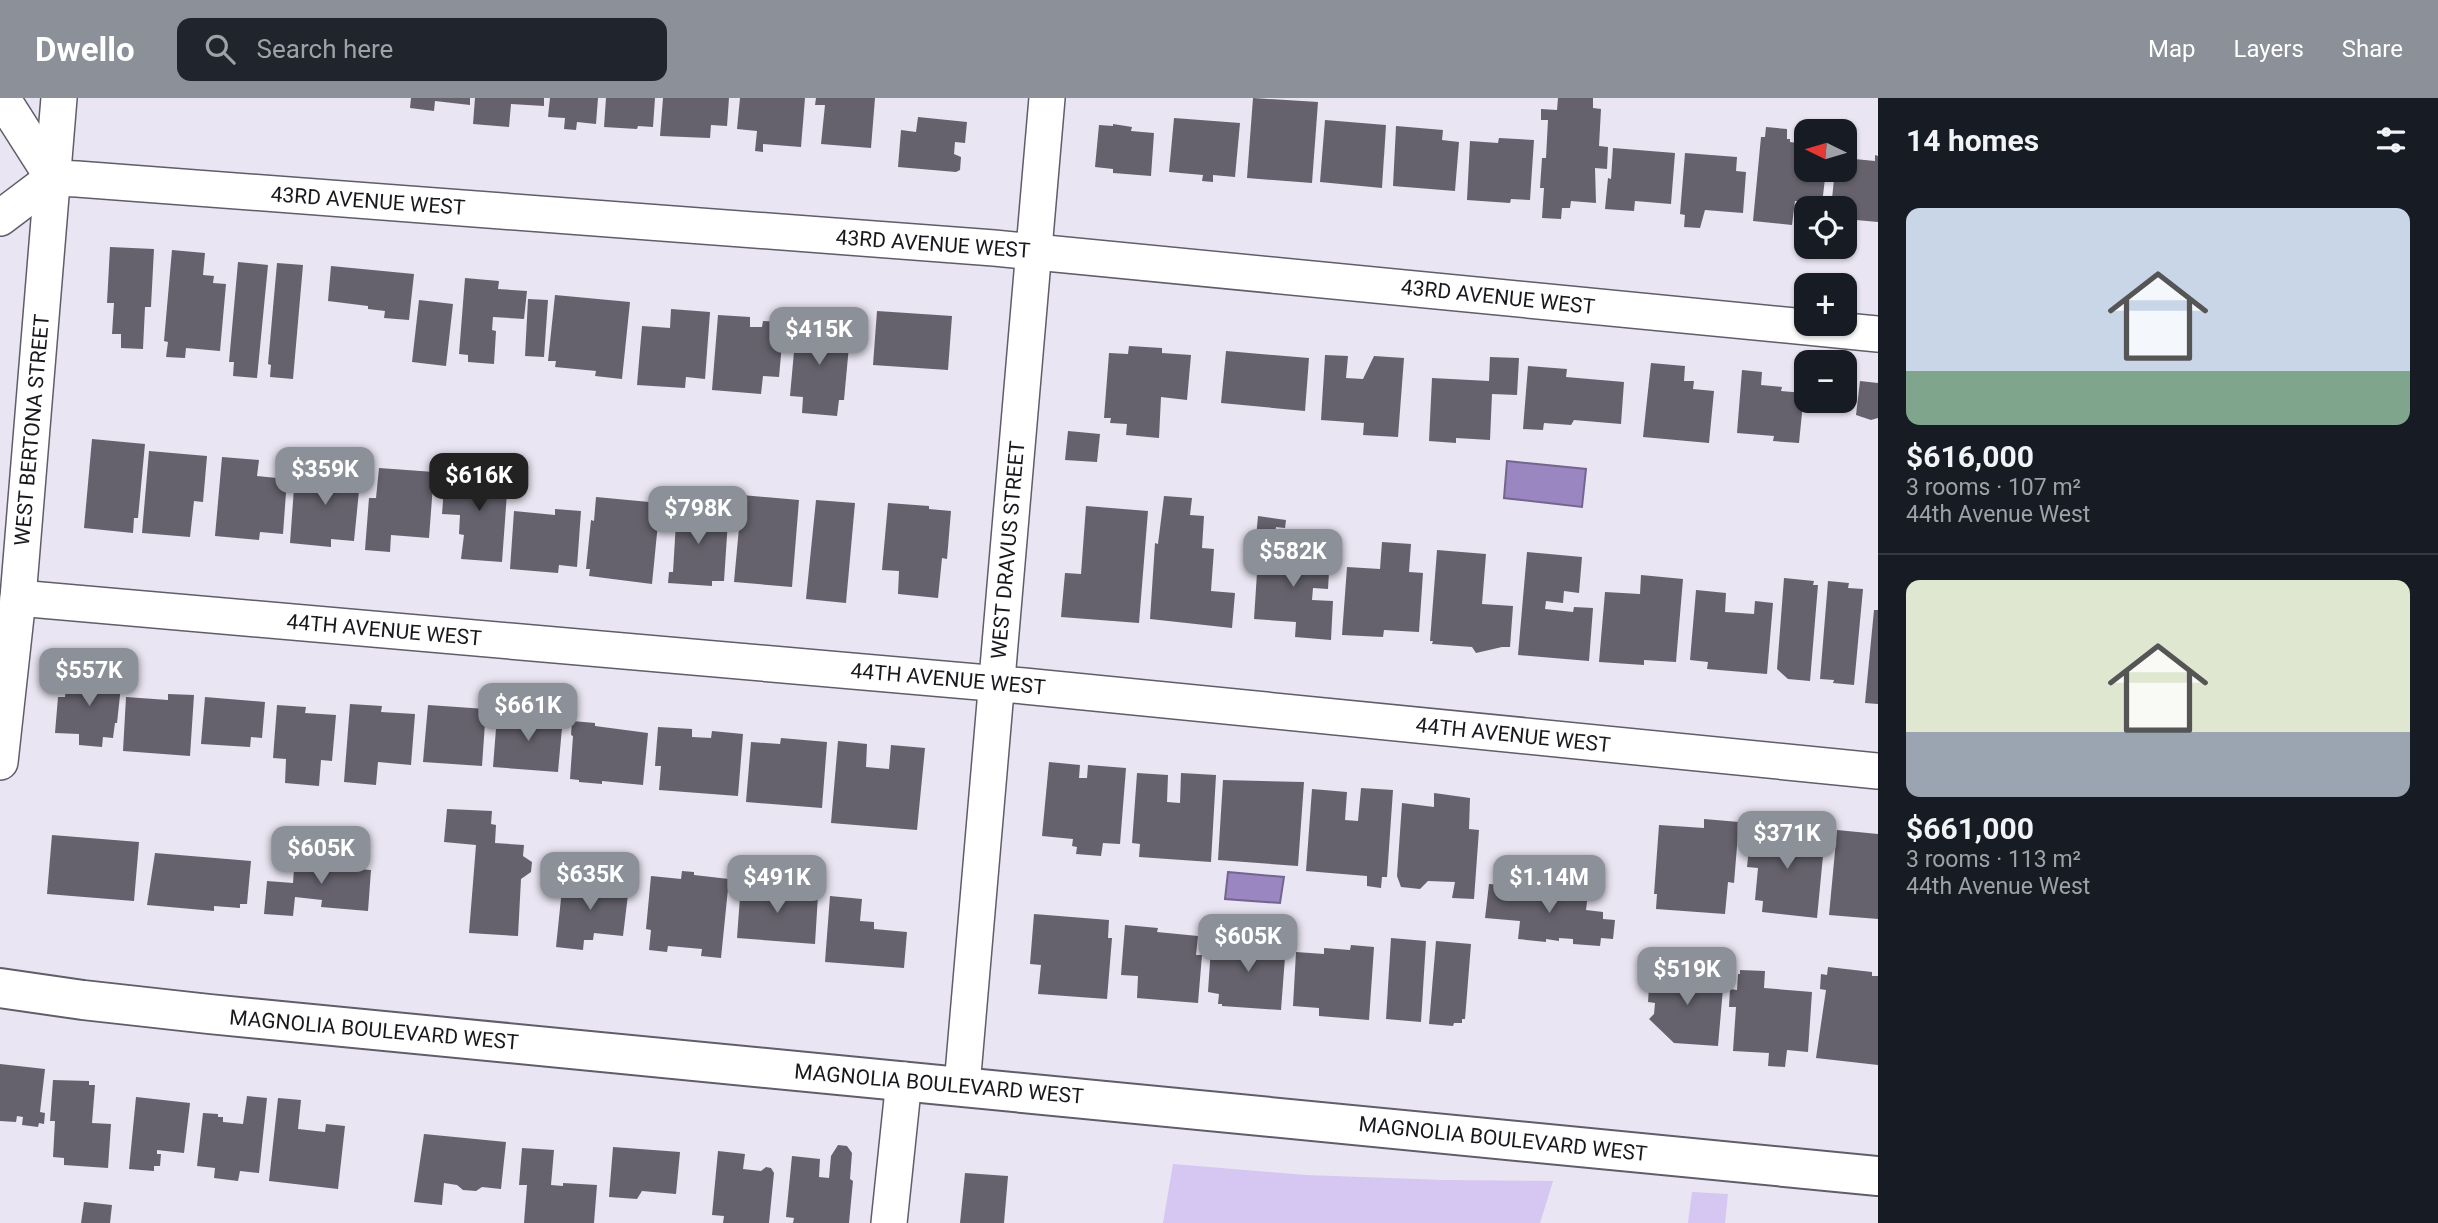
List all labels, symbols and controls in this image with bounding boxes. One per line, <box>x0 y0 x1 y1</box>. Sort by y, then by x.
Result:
search box <box>177 18 667 81</box>
text: Dwello <box>35 30 135 69</box>
icon: search <box>201 30 239 68</box>
text: Search here <box>257 34 393 64</box>
text: Map <box>2148 35 2196 63</box>
text: Layers <box>2234 35 2304 63</box>
text: Share <box>2342 35 2403 63</box>
north arrow <box>1794 119 1857 182</box>
map controls <box>1794 119 1857 413</box>
icon: filters <box>2372 121 2410 159</box>
text: 14 homes <box>1906 123 2039 158</box>
street label: 43RD AVENUE WEST <box>270 182 467 220</box>
button: locate <box>1794 196 1857 259</box>
street label: 43RD AVENUE WEST <box>835 225 1032 263</box>
icon: home <box>2095 253 2221 379</box>
button: + <box>1794 273 1857 336</box>
street label: 43RD AVENUE WEST <box>1400 275 1597 319</box>
pin: $415K <box>770 308 868 367</box>
street label: WEST BERTONA STREET <box>10 313 54 547</box>
text: $415K <box>785 316 853 343</box>
button: − <box>1794 350 1857 413</box>
street label: WEST DRAVUS STREET <box>986 439 1030 660</box>
text: $616,000 <box>1906 439 2034 474</box>
pin: $359K <box>276 448 374 507</box>
pin: $616K <box>430 454 528 513</box>
text: $359K <box>291 456 359 483</box>
text: $616K <box>445 462 513 489</box>
text: 3 rooms · 107 m² <box>1906 474 2081 501</box>
pin: $798K <box>649 486 747 546</box>
text: $798K <box>664 495 732 522</box>
text: 44th Avenue West <box>1906 501 2090 528</box>
pin: $582K <box>1244 530 1342 589</box>
text: $582K <box>1259 538 1327 565</box>
street label: 44TH AVENUE WEST <box>285 610 483 651</box>
icon: home <box>2095 625 2221 751</box>
pin: $557K <box>40 648 138 708</box>
text: $557K <box>55 657 123 684</box>
street label: 44TH AVENUE WEST <box>849 659 1047 700</box>
pin: $661K <box>479 684 577 743</box>
text: $661K <box>494 692 562 719</box>
street label: 44TH AVENUE WEST <box>1414 713 1612 757</box>
text: $661,000 <box>1906 811 2034 846</box>
pin: $371K <box>1738 812 1836 871</box>
text: $371K <box>1753 820 1821 847</box>
pin: $605K <box>272 826 370 886</box>
text: $605K <box>287 835 355 862</box>
text: 3 rooms · 113 m² <box>1906 846 2081 873</box>
pin: $635K <box>541 852 639 912</box>
pin: $491K <box>728 856 826 915</box>
pin: $1.14M <box>1492 856 1606 915</box>
text: $635K <box>556 861 624 888</box>
text: $491K <box>743 864 811 891</box>
text: $1.14M <box>1509 864 1589 891</box>
text: 44th Avenue West <box>1906 873 2090 900</box>
pin: $605K <box>1199 914 1297 974</box>
text: $605K <box>1214 923 1282 950</box>
pin: $519K <box>1638 948 1736 1007</box>
text: $519K <box>1653 956 1721 983</box>
street label: MAGNOLIA BOULEVARD WEST <box>228 1005 520 1055</box>
street label: MAGNOLIA BOULEVARD WEST <box>793 1059 1085 1109</box>
street label: MAGNOLIA BOULEVARD WEST <box>1357 1112 1649 1166</box>

